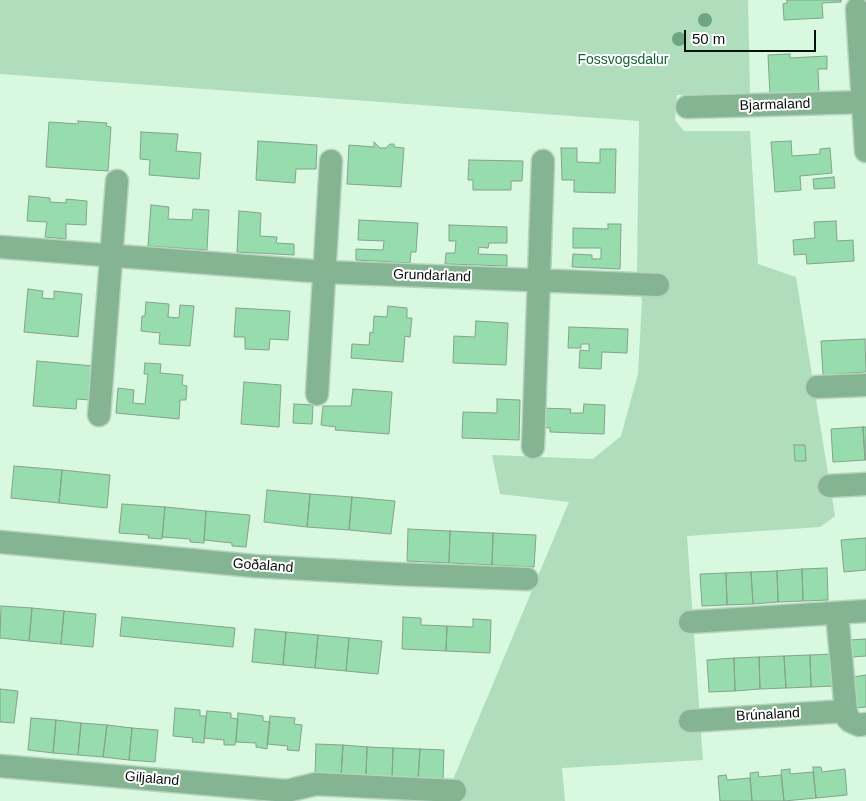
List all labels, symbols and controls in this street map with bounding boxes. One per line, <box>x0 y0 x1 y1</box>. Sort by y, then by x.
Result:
scale bar <box>686 20 818 52</box>
text: 50 m <box>692 30 725 47</box>
park label: Fossvogsdalur <box>577 52 669 68</box>
street label: Bjarmaland <box>739 95 811 115</box>
street label: Grundarland <box>393 266 471 286</box>
street label: Goðaland <box>232 556 294 576</box>
street label: Brúnaland <box>736 705 800 725</box>
street label: Giljaland <box>124 768 180 790</box>

